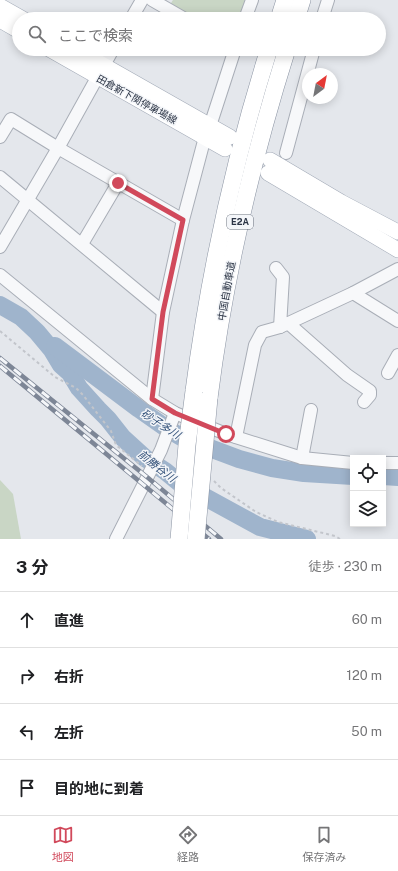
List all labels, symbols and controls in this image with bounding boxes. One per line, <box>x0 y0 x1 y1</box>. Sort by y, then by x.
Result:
search box <box>12 12 386 56</box>
icon: search <box>26 23 48 45</box>
text: ここで検索 <box>58 27 133 44</box>
north arrow <box>302 68 338 104</box>
street label: 田倉新下関停車場線 <box>95 72 179 126</box>
route end <box>109 174 127 192</box>
road number: E2A <box>227 215 253 229</box>
street label: 中国自動車道 <box>215 260 237 322</box>
water label: 砂子多川 <box>139 407 184 442</box>
route start <box>217 425 235 443</box>
water label: 前勝谷川 <box>136 448 179 485</box>
map controls <box>350 455 386 527</box>
button: locate <box>350 455 386 491</box>
button: layers <box>350 491 386 527</box>
text: 3 分 <box>16 557 48 577</box>
text: 徒歩 · 230 m <box>309 559 382 574</box>
icon: ahead <box>16 609 38 631</box>
text: 直進 <box>54 612 84 629</box>
text: 60 m <box>352 612 382 627</box>
icon: right <box>16 665 38 687</box>
text: 右折 <box>54 668 84 685</box>
text: 120 m <box>347 668 382 683</box>
icon: left <box>16 721 38 743</box>
text: 左折 <box>54 724 84 741</box>
text: 50 m <box>351 724 382 739</box>
icon: arrive <box>16 777 38 799</box>
text: 目的地に到着 <box>54 780 144 797</box>
tab: 地図 <box>52 824 74 864</box>
tab: 経路 <box>177 824 199 864</box>
tab: 保存済み <box>302 824 346 864</box>

